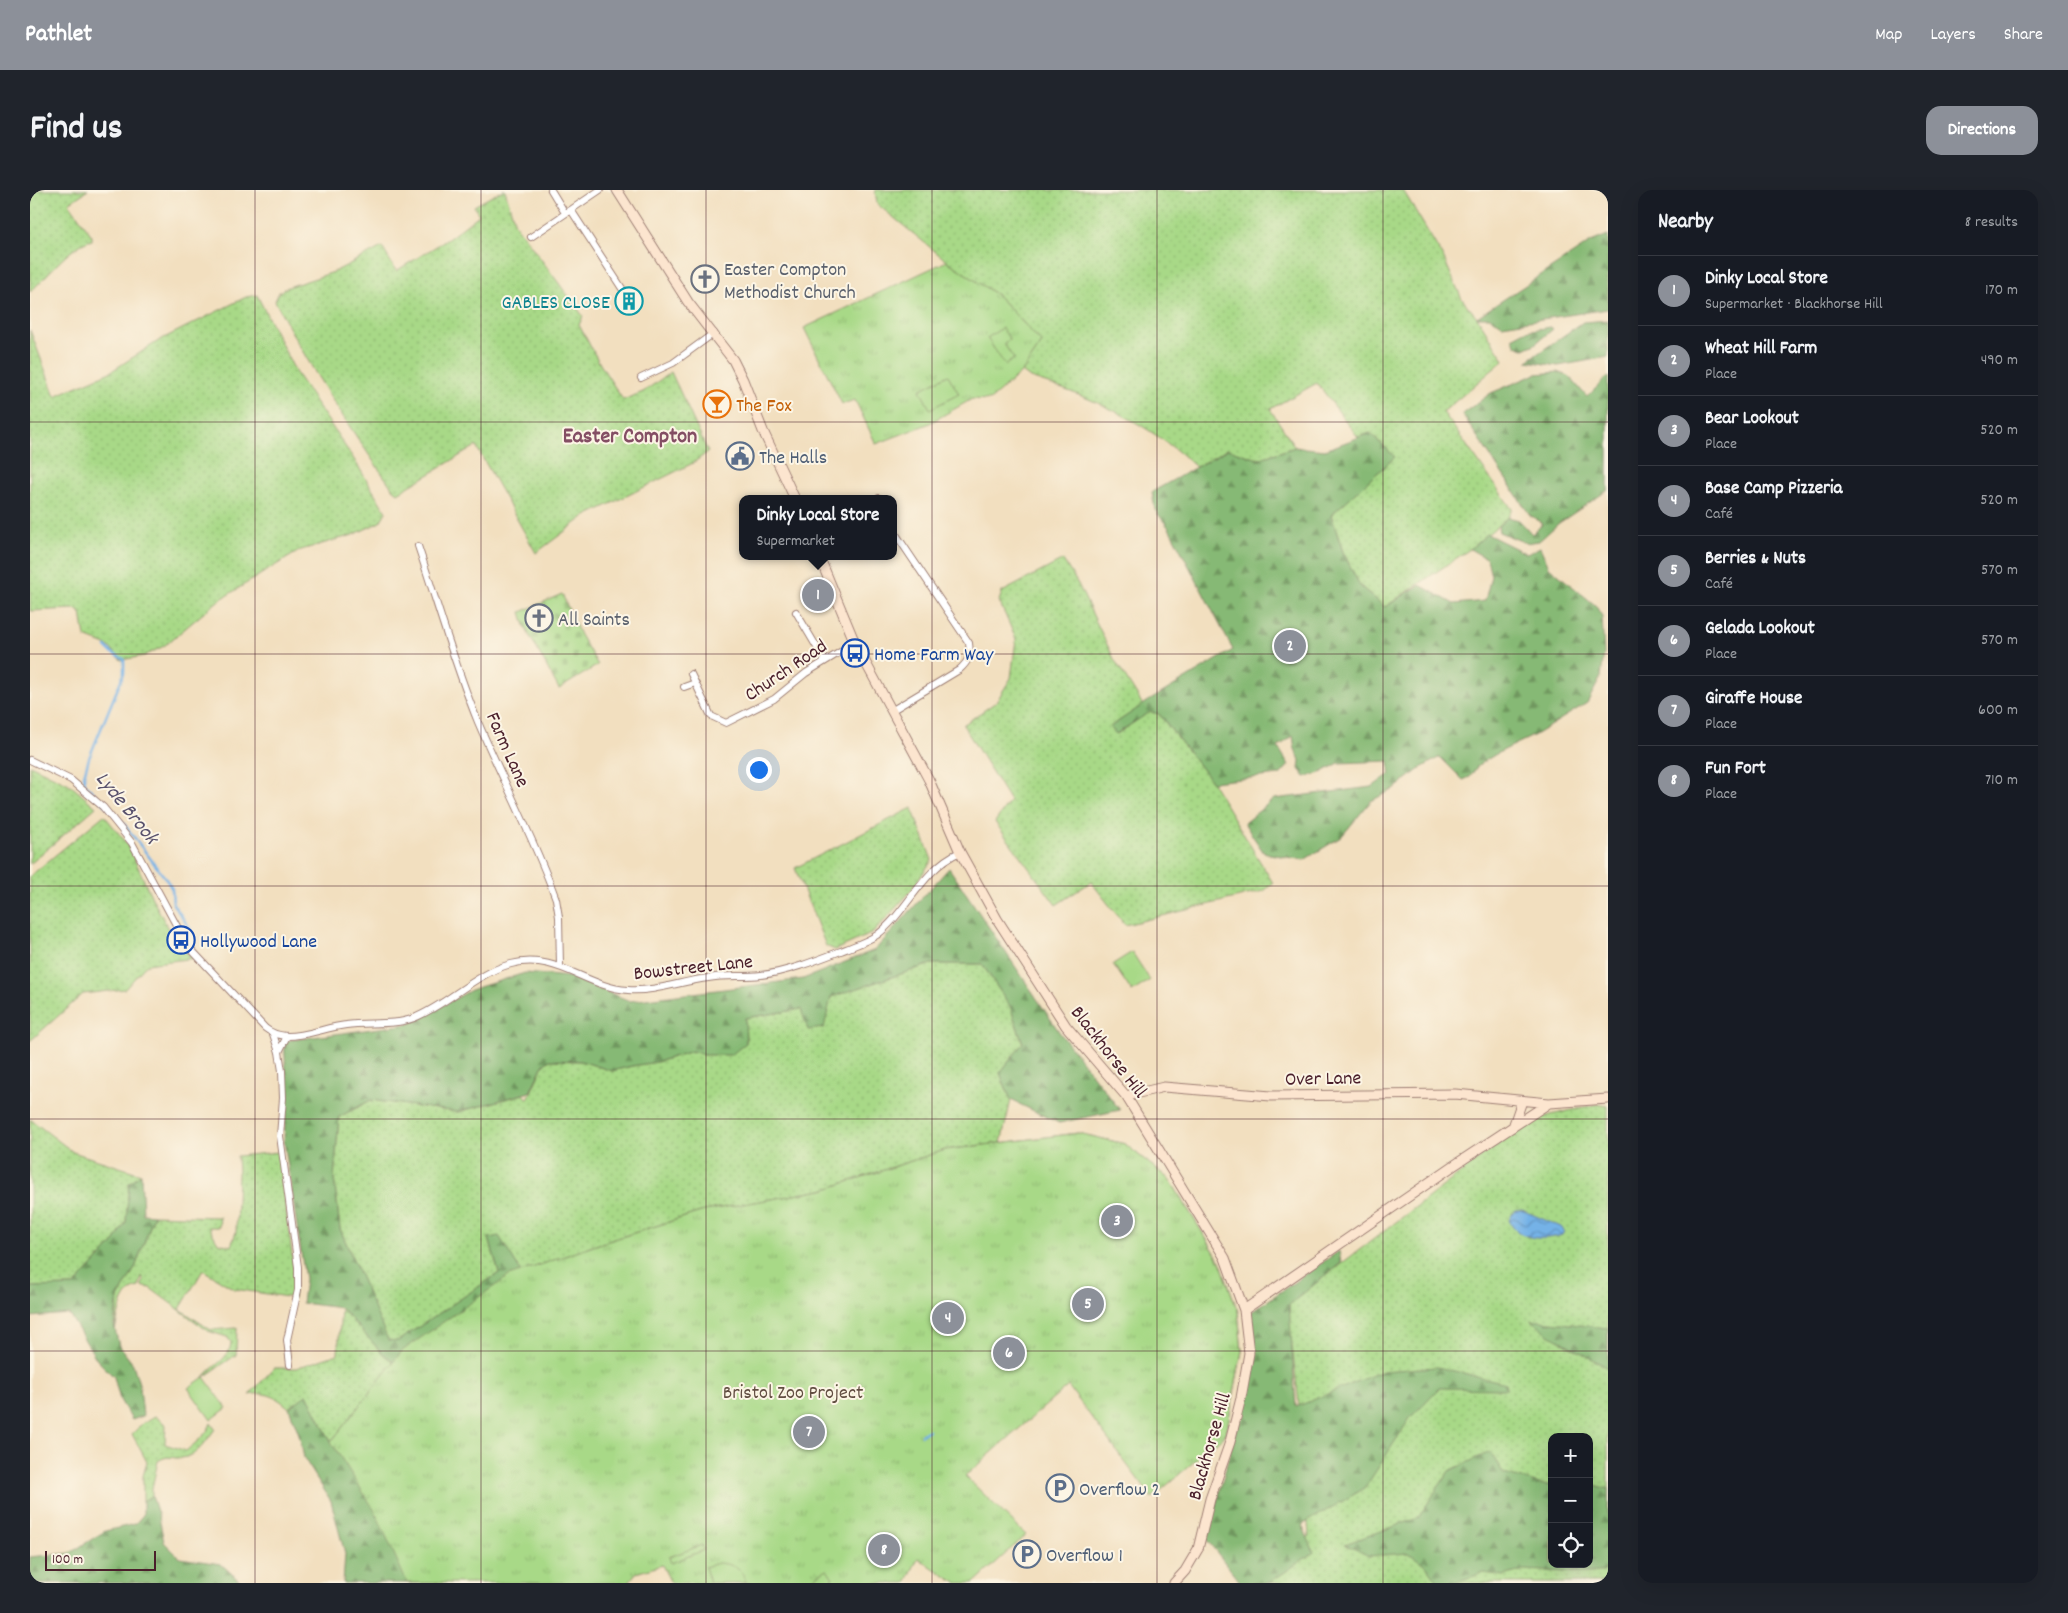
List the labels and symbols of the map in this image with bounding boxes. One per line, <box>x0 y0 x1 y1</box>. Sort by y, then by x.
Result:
place label: Easter Compton Methodist Church <box>724 257 856 308</box>
church icon: Easter Compton Methodist Church <box>690 264 720 294</box>
building icon: GABLES CLOSE <box>614 286 644 316</box>
place label: GABLES CLOSE <box>501 290 610 318</box>
bar icon: The Fox <box>702 389 732 419</box>
place label: The Fox <box>736 393 792 421</box>
district label: Easter Compton <box>563 422 697 453</box>
public building icon: The Halls <box>725 441 755 471</box>
place label: The Halls <box>759 445 827 473</box>
pin: 1 <box>802 576 834 614</box>
church icon: All Saints <box>524 603 554 633</box>
place label: All Saints <box>558 607 630 635</box>
pin: 2 <box>1274 627 1306 665</box>
street label: Church Road <box>740 634 834 709</box>
bus stop icon: Home Farm Way <box>840 638 870 668</box>
place label: Home Farm Way <box>874 642 994 670</box>
street label: Farm Lane <box>477 708 535 792</box>
your location <box>746 757 772 783</box>
water label: Lyde Brook <box>87 766 166 854</box>
bus stop icon: Hollywood Lane <box>166 925 196 955</box>
place label: Hollywood Lane <box>200 929 317 957</box>
street label: Bowstreet Lane <box>632 949 754 989</box>
street label: Blackhorse Hill <box>1063 1001 1153 1105</box>
street label: Over Lane <box>1285 1065 1362 1095</box>
pin: 3 <box>1101 1202 1133 1240</box>
pin: 5 <box>1072 1285 1104 1323</box>
pin: 4 <box>932 1299 964 1337</box>
pin: 6 <box>993 1334 1025 1372</box>
park label: Bristol Zoo Project <box>723 1380 863 1408</box>
street label: Blackhorse Hill <box>1182 1390 1240 1504</box>
pin: 7 <box>793 1413 825 1451</box>
parking icon: Overflow 2 <box>1045 1473 1075 1503</box>
place label: Overflow 2 <box>1079 1477 1160 1505</box>
pin: 8 <box>868 1531 900 1569</box>
parking icon: Overflow 1 <box>1012 1539 1042 1569</box>
place label: Overflow 1 <box>1046 1543 1123 1571</box>
scale bar <box>45 1548 156 1571</box>

